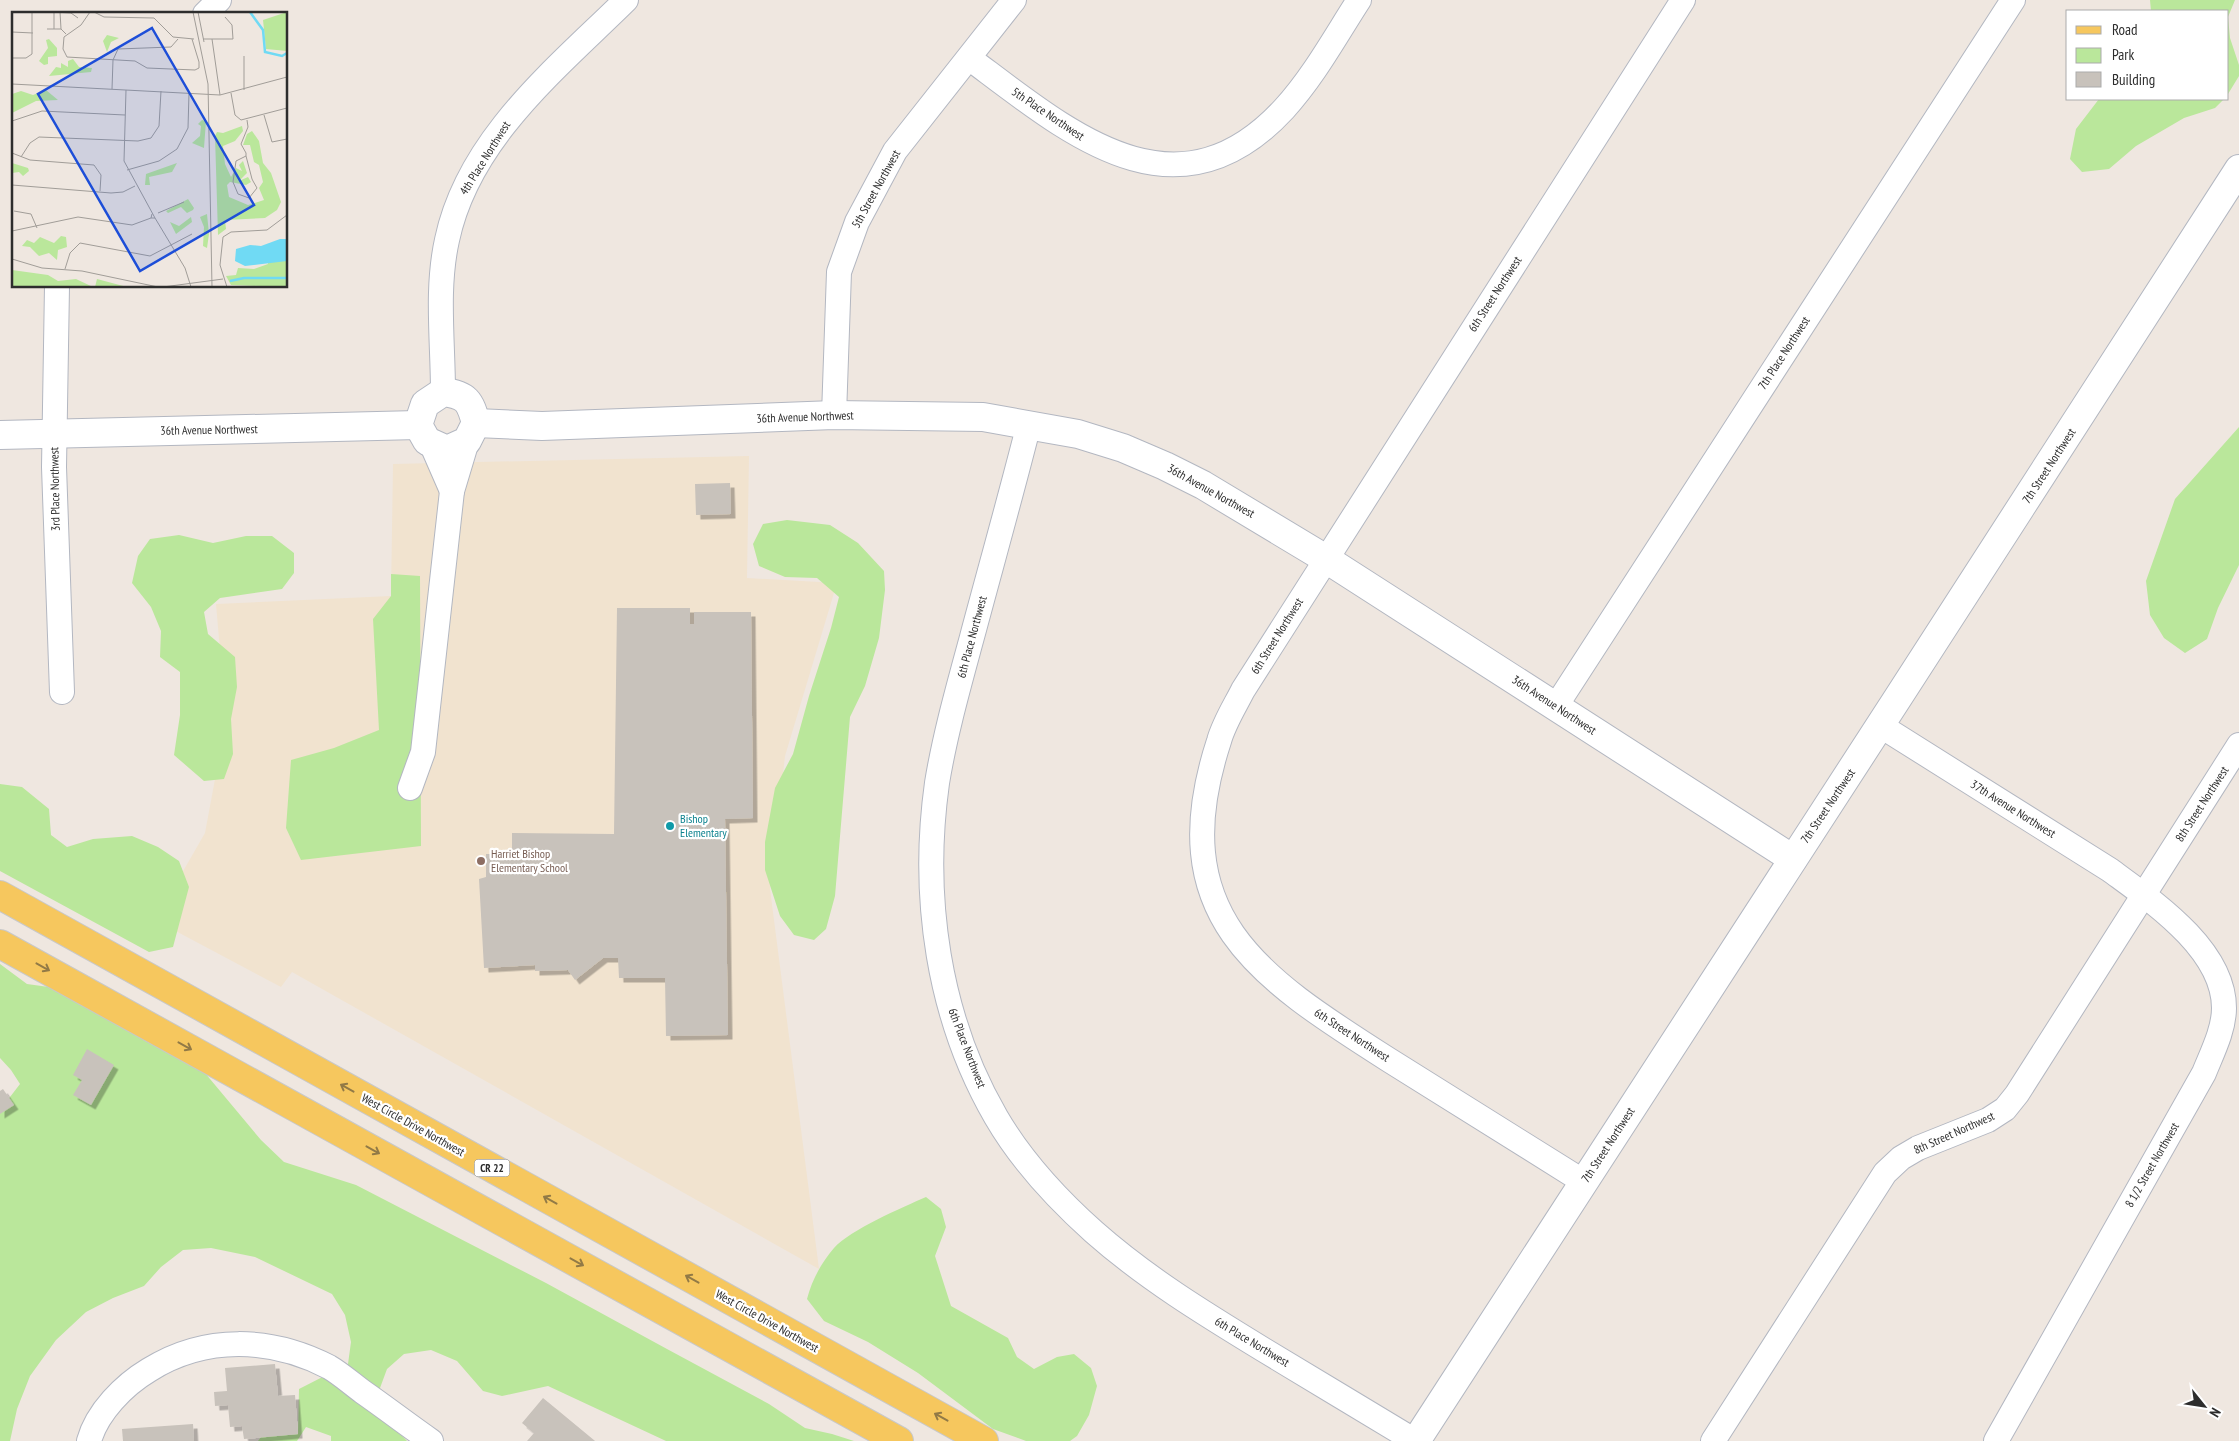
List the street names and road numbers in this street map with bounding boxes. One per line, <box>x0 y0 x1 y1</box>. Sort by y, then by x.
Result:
street label: 5th Place Northwest <box>1009 84 1088 144</box>
street label: 4th Place Northwest <box>456 117 514 197</box>
street label: 5th Street Northwest <box>848 146 904 230</box>
street label: 6th Street Northwest <box>1465 253 1525 334</box>
street label: 7th Place Northwest <box>1754 313 1813 392</box>
street label: 36th Avenue Northwest <box>756 407 855 426</box>
street label: 36th Avenue Northwest <box>160 421 259 438</box>
street label: 7th Street Northwest <box>2019 425 2079 506</box>
street label: 3rd Place Northwest <box>46 446 63 531</box>
street label: 36th Avenue Northwest <box>1165 460 1258 521</box>
street label: 6th Place Northwest <box>953 594 990 679</box>
street label: 6th Street Northwest <box>1247 594 1306 677</box>
street label: 36th Avenue Northwest <box>1509 672 1600 738</box>
street label: 8th Street Northwest <box>2172 763 2232 844</box>
street label: 7th Street Northwest <box>1797 765 1858 846</box>
street label: 37th Avenue Northwest <box>1968 776 2059 841</box>
street label: 6th Street Northwest <box>1312 1005 1393 1065</box>
street label: 6th Place Northwest <box>945 1006 990 1090</box>
street label: West Circle Drive Northwest <box>359 1090 468 1160</box>
street label: 7th Street Northwest <box>1578 1104 1638 1185</box>
street label: 8th Street Northwest <box>1911 1108 1997 1157</box>
street label: 8 1/2 Street Northwest <box>2121 1119 2182 1210</box>
road number: CR 22 <box>474 1160 510 1176</box>
street label: West Circle Drive Northwest <box>713 1286 822 1356</box>
street label: 6th Place Northwest <box>1212 1313 1293 1370</box>

